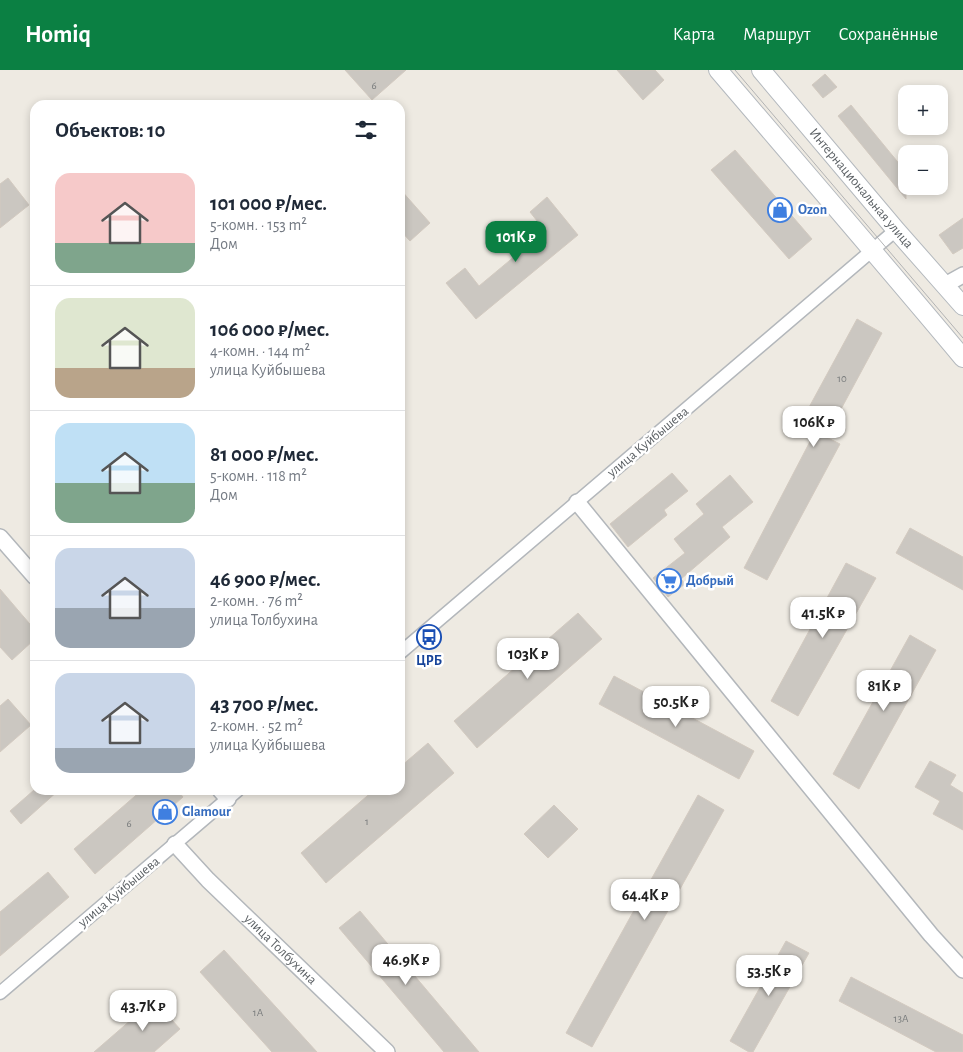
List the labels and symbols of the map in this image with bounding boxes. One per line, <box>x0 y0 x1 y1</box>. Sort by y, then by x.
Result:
house number: 6 <box>371 80 377 91</box>
street label: Интернациональная улица <box>806 126 916 252</box>
shop icon: Ozon <box>767 197 793 223</box>
place label: Ozon <box>798 203 827 217</box>
pin: 101K ₽ <box>475 220 557 263</box>
house number: 10 <box>837 373 847 384</box>
street label: улица Куйбышева <box>604 404 692 481</box>
pin: 106K ₽ <box>773 406 855 448</box>
supermarket icon: Добрый <box>656 568 682 594</box>
place label: Добрый <box>686 574 734 588</box>
pin: 41.5K ₽ <box>777 596 869 639</box>
bus stop icon: ЦРБ <box>416 624 442 650</box>
pin: 103K ₽ <box>487 638 569 680</box>
place label: ЦРБ <box>416 654 442 668</box>
pin: 81K ₽ <box>849 670 919 712</box>
pin: 50.5K ₽ <box>630 686 722 728</box>
shop icon: Glamour <box>152 799 178 825</box>
place label: Glamour <box>182 805 231 819</box>
house number: 1 <box>365 816 369 827</box>
house number: 6 <box>126 818 132 829</box>
street label: улица Куйбышева <box>75 854 163 931</box>
pin: 64.4K ₽ <box>599 878 691 921</box>
street label: улица Толбухина <box>241 911 320 988</box>
pin: 46.9K ₽ <box>360 944 452 986</box>
pin: 53.5K ₽ <box>723 954 815 997</box>
pin: 43.7K ₽ <box>97 990 189 1032</box>
house number: 1А <box>253 1007 264 1018</box>
house number: 13А <box>894 1013 909 1024</box>

